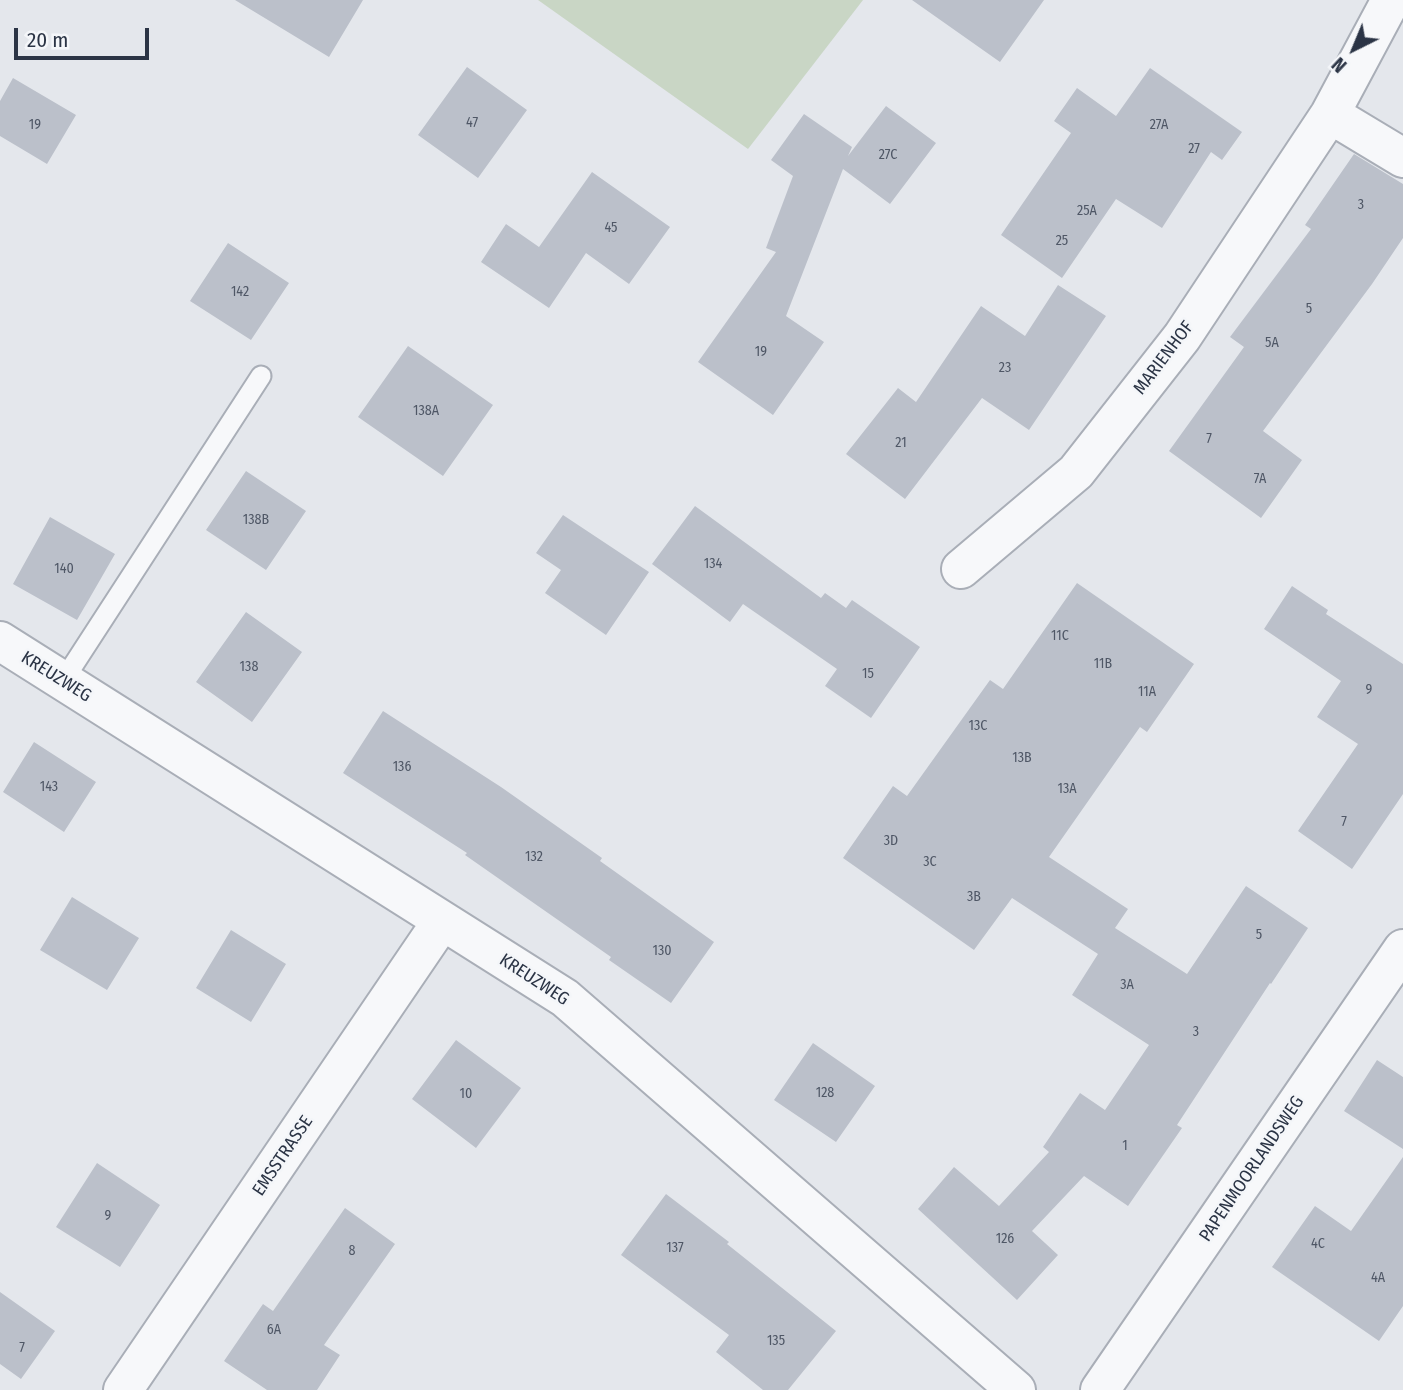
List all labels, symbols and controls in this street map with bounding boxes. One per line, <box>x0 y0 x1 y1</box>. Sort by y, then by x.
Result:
scale bar <box>18 14 152 58</box>
north arrow <box>1319 14 1389 84</box>
text: 20 m <box>27 27 68 53</box>
text: N <box>1327 52 1351 77</box>
house number: 47 <box>466 115 478 131</box>
house number: 19 <box>29 117 41 133</box>
house number: 27A <box>1150 117 1168 133</box>
house number: 27 <box>1188 141 1200 157</box>
house number: 27C <box>879 147 897 163</box>
house number: 3 <box>1358 197 1364 213</box>
house number: 25A <box>1077 203 1097 219</box>
house number: 45 <box>604 220 618 236</box>
house number: 25 <box>1056 233 1068 249</box>
house number: 142 <box>231 284 249 300</box>
house number: 5 <box>1306 301 1312 317</box>
street label: MARIENHOF <box>1129 317 1199 399</box>
house number: 5A <box>1265 335 1279 351</box>
house number: 19 <box>755 344 767 360</box>
house number: 23 <box>999 360 1011 376</box>
house number: 138A <box>413 403 439 419</box>
house number: 7 <box>1206 431 1212 447</box>
house number: 21 <box>895 435 907 451</box>
house number: 7A <box>1254 471 1266 487</box>
house number: 138B <box>243 512 269 528</box>
house number: 134 <box>704 556 722 572</box>
house number: 140 <box>54 561 74 577</box>
house number: 11C <box>1051 628 1069 644</box>
street label: KREUZWEG <box>17 647 95 707</box>
house number: 11B <box>1094 656 1112 672</box>
house number: 138 <box>240 659 258 675</box>
house number: 15 <box>862 666 874 682</box>
house number: 9 <box>1366 682 1372 698</box>
house number: 11A <box>1138 684 1156 700</box>
house number: 13C <box>969 718 987 734</box>
house number: 13B <box>1012 750 1032 766</box>
house number: 136 <box>393 759 411 775</box>
house number: 143 <box>40 779 58 795</box>
house number: 13A <box>1057 781 1077 797</box>
house number: 7 <box>1341 814 1347 830</box>
house number: 3D <box>884 833 898 849</box>
house number: 132 <box>525 849 543 865</box>
house number: 3C <box>923 854 937 870</box>
house number: 3B <box>967 889 981 905</box>
house number: 5 <box>1256 927 1262 943</box>
house number: 130 <box>652 943 672 959</box>
street label: KREUZWEG <box>495 950 573 1010</box>
house number: 3A <box>1120 977 1134 993</box>
house number: 3 <box>1193 1024 1199 1040</box>
house number: 128 <box>816 1085 834 1101</box>
house number: 10 <box>460 1086 472 1102</box>
street label: PAPENMOORLANDSWEG <box>1195 1092 1309 1246</box>
street label: EMSSTRASSE <box>248 1112 318 1200</box>
house number: 1 <box>1122 1138 1128 1154</box>
house number: 9 <box>105 1208 111 1224</box>
house number: 126 <box>996 1231 1014 1247</box>
house number: 4C <box>1311 1236 1325 1252</box>
house number: 137 <box>666 1240 684 1256</box>
house number: 8 <box>349 1243 355 1259</box>
house number: 4A <box>1371 1270 1385 1286</box>
house number: 6A <box>267 1322 281 1338</box>
house number: 135 <box>767 1333 785 1349</box>
house number: 7 <box>19 1340 25 1356</box>

